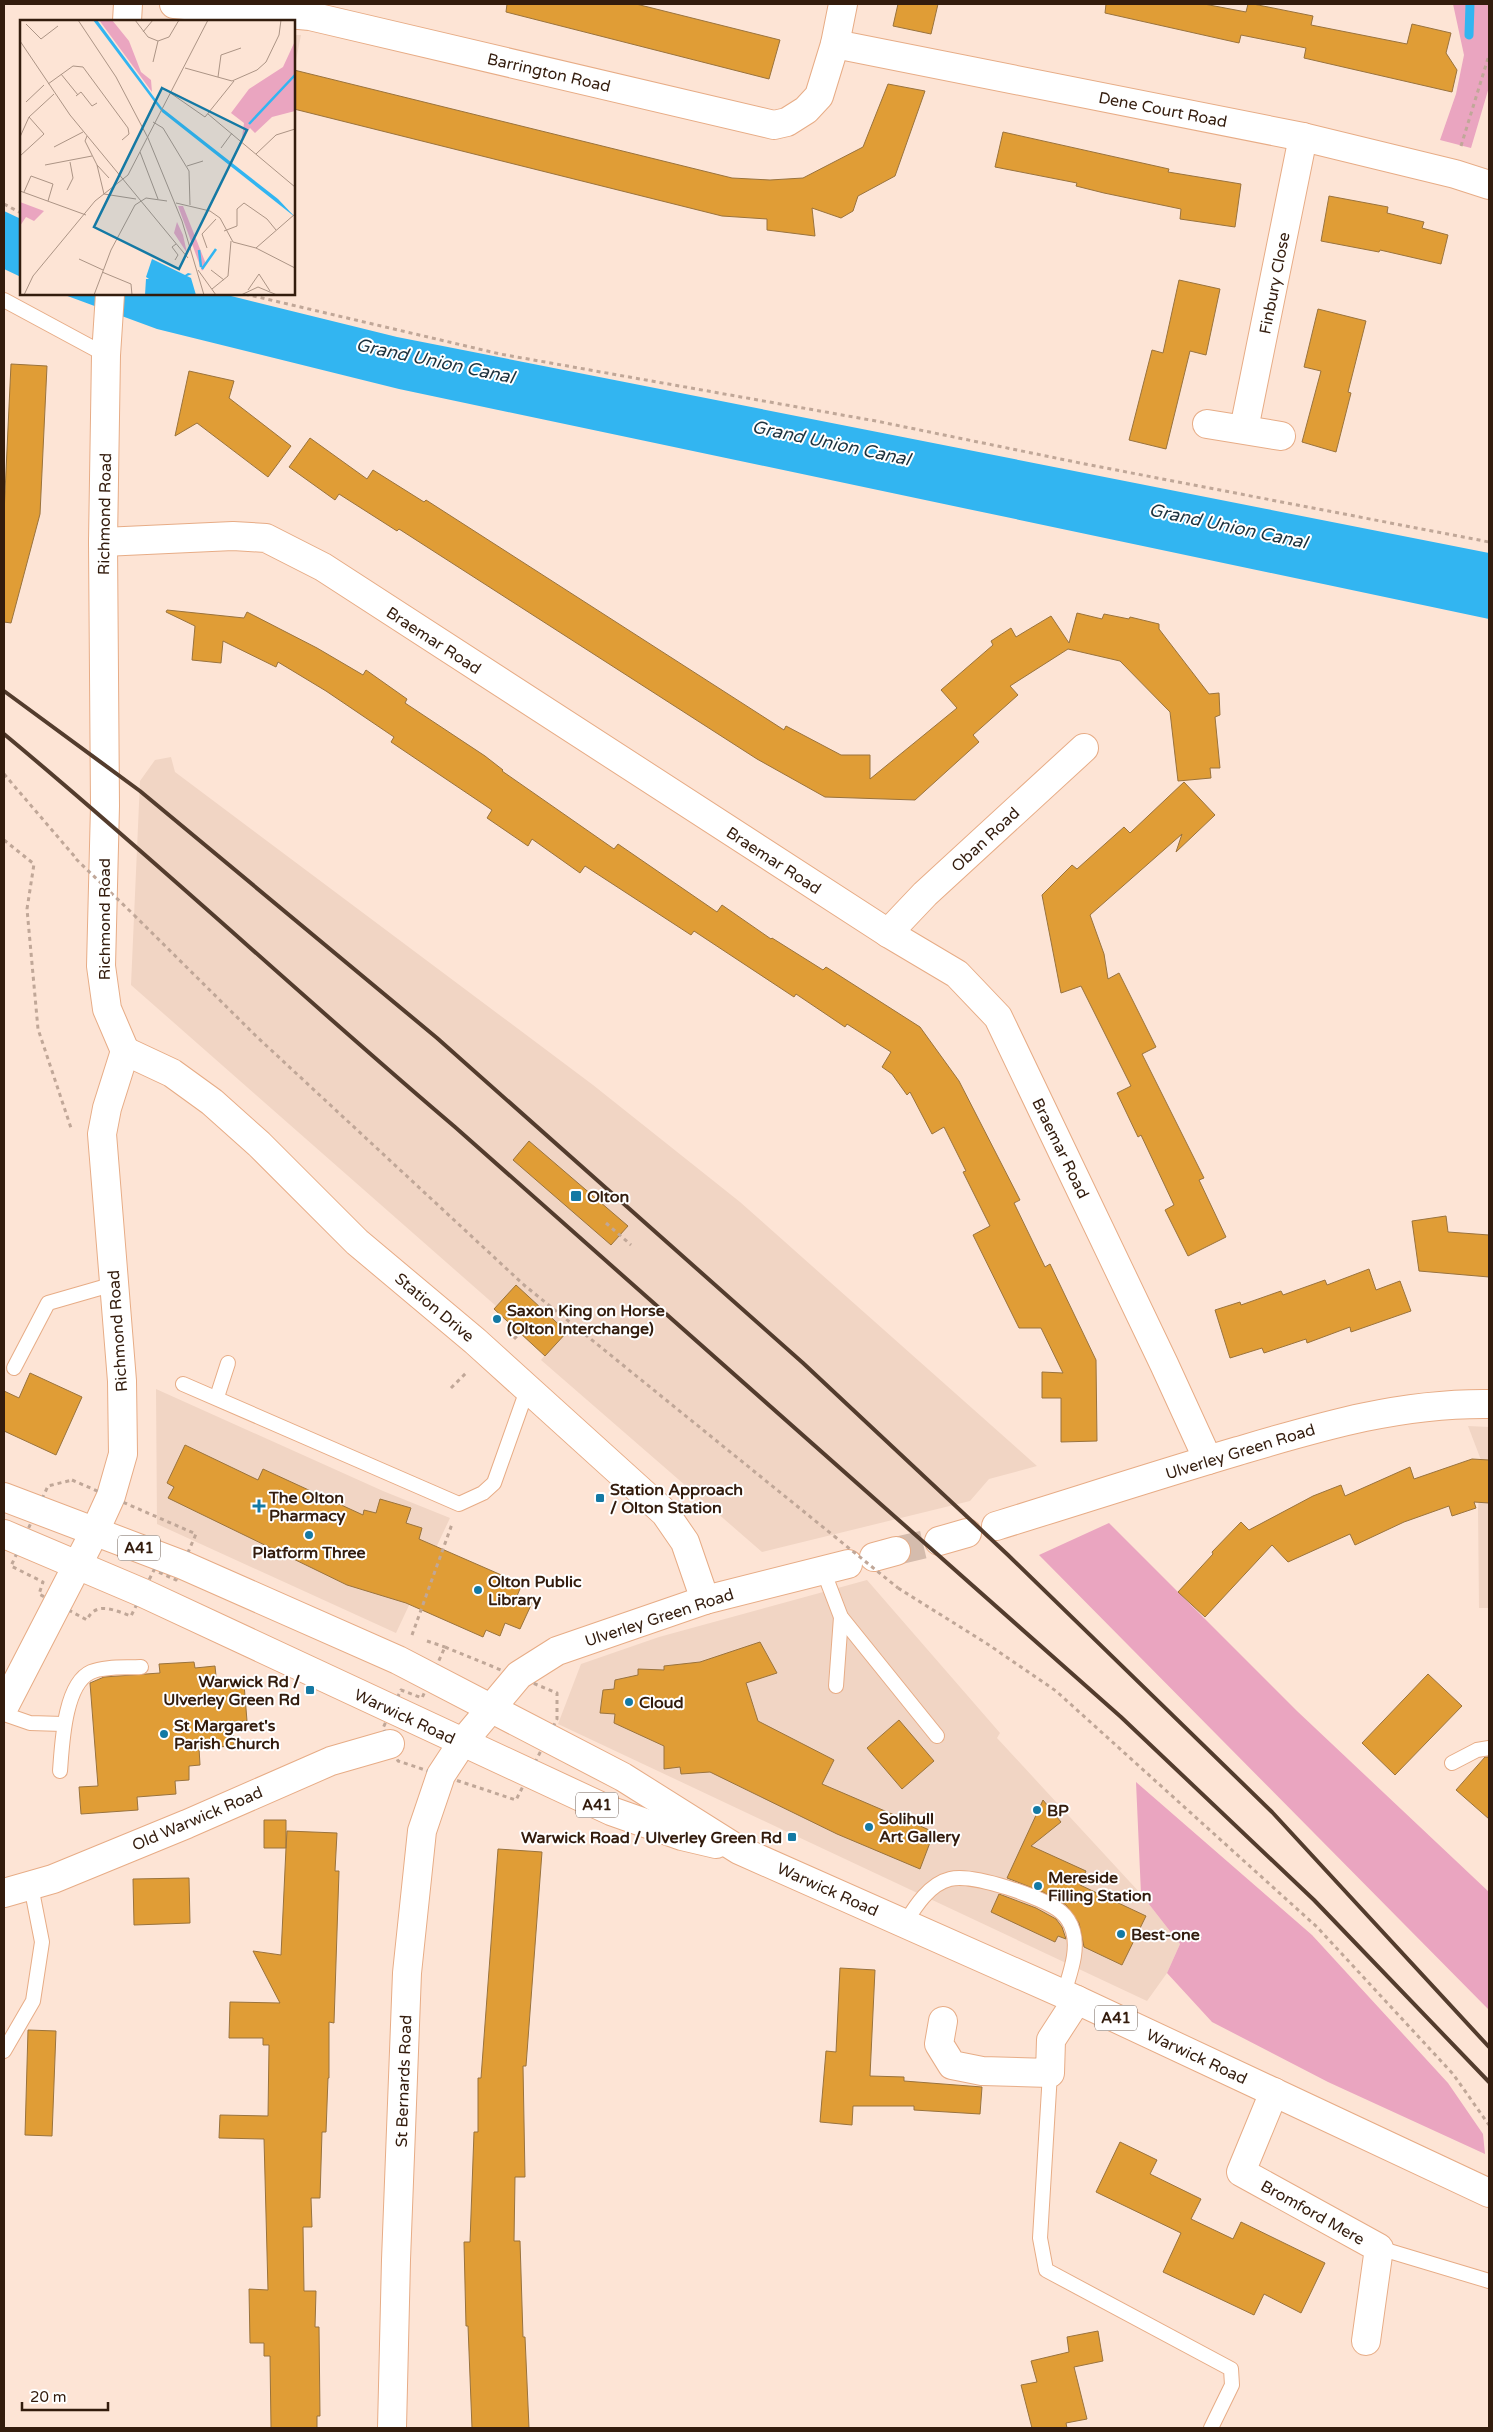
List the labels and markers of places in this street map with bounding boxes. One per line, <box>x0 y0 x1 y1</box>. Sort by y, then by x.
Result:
place label: Olton <box>587 1187 629 1207</box>
marker: Olton <box>569 1189 583 1203</box>
place label: Saxon King on Horse (Olton Interchange) <box>507 1301 665 1339</box>
marker: Saxon King on Horse (Olton Interchange) <box>491 1313 503 1325</box>
place label: Station Approach / Olton Station <box>610 1480 743 1518</box>
place label: The Olton Pharmacy <box>268 1488 346 1526</box>
marker: Station Approach / Olton Station <box>594 1492 606 1504</box>
marker: The Olton Pharmacy <box>253 1500 265 1512</box>
marker: Platform Three <box>303 1529 315 1541</box>
place label: Platform Three <box>252 1543 366 1563</box>
place label: Olton Public Library <box>488 1572 582 1610</box>
marker: Olton Public Library <box>472 1584 484 1596</box>
place label: Warwick Rd / Ulverley Green Rd <box>163 1672 300 1710</box>
marker: Warwick Rd / Ulverley Green Rd <box>304 1684 316 1696</box>
place label: Cloud <box>639 1693 684 1713</box>
marker: Cloud <box>623 1696 635 1708</box>
place label: St Margaret's Parish Church <box>174 1716 280 1754</box>
marker: St Margaret's Parish Church <box>158 1728 170 1740</box>
place label: BP <box>1047 1801 1069 1821</box>
marker: BP <box>1031 1804 1043 1816</box>
place label: Solihull Art Gallery <box>879 1809 960 1847</box>
marker: Solihull Art Gallery <box>863 1821 875 1833</box>
place label: Warwick Road / Ulverley Green Rd <box>521 1828 782 1848</box>
marker: Warwick Road / Ulverley Green Rd <box>786 1831 798 1843</box>
place label: Mereside Filling Station <box>1048 1868 1151 1906</box>
marker: Mereside Filling Station <box>1032 1880 1044 1892</box>
place label: Best-one <box>1131 1925 1200 1945</box>
marker: Best-one <box>1115 1928 1127 1940</box>

